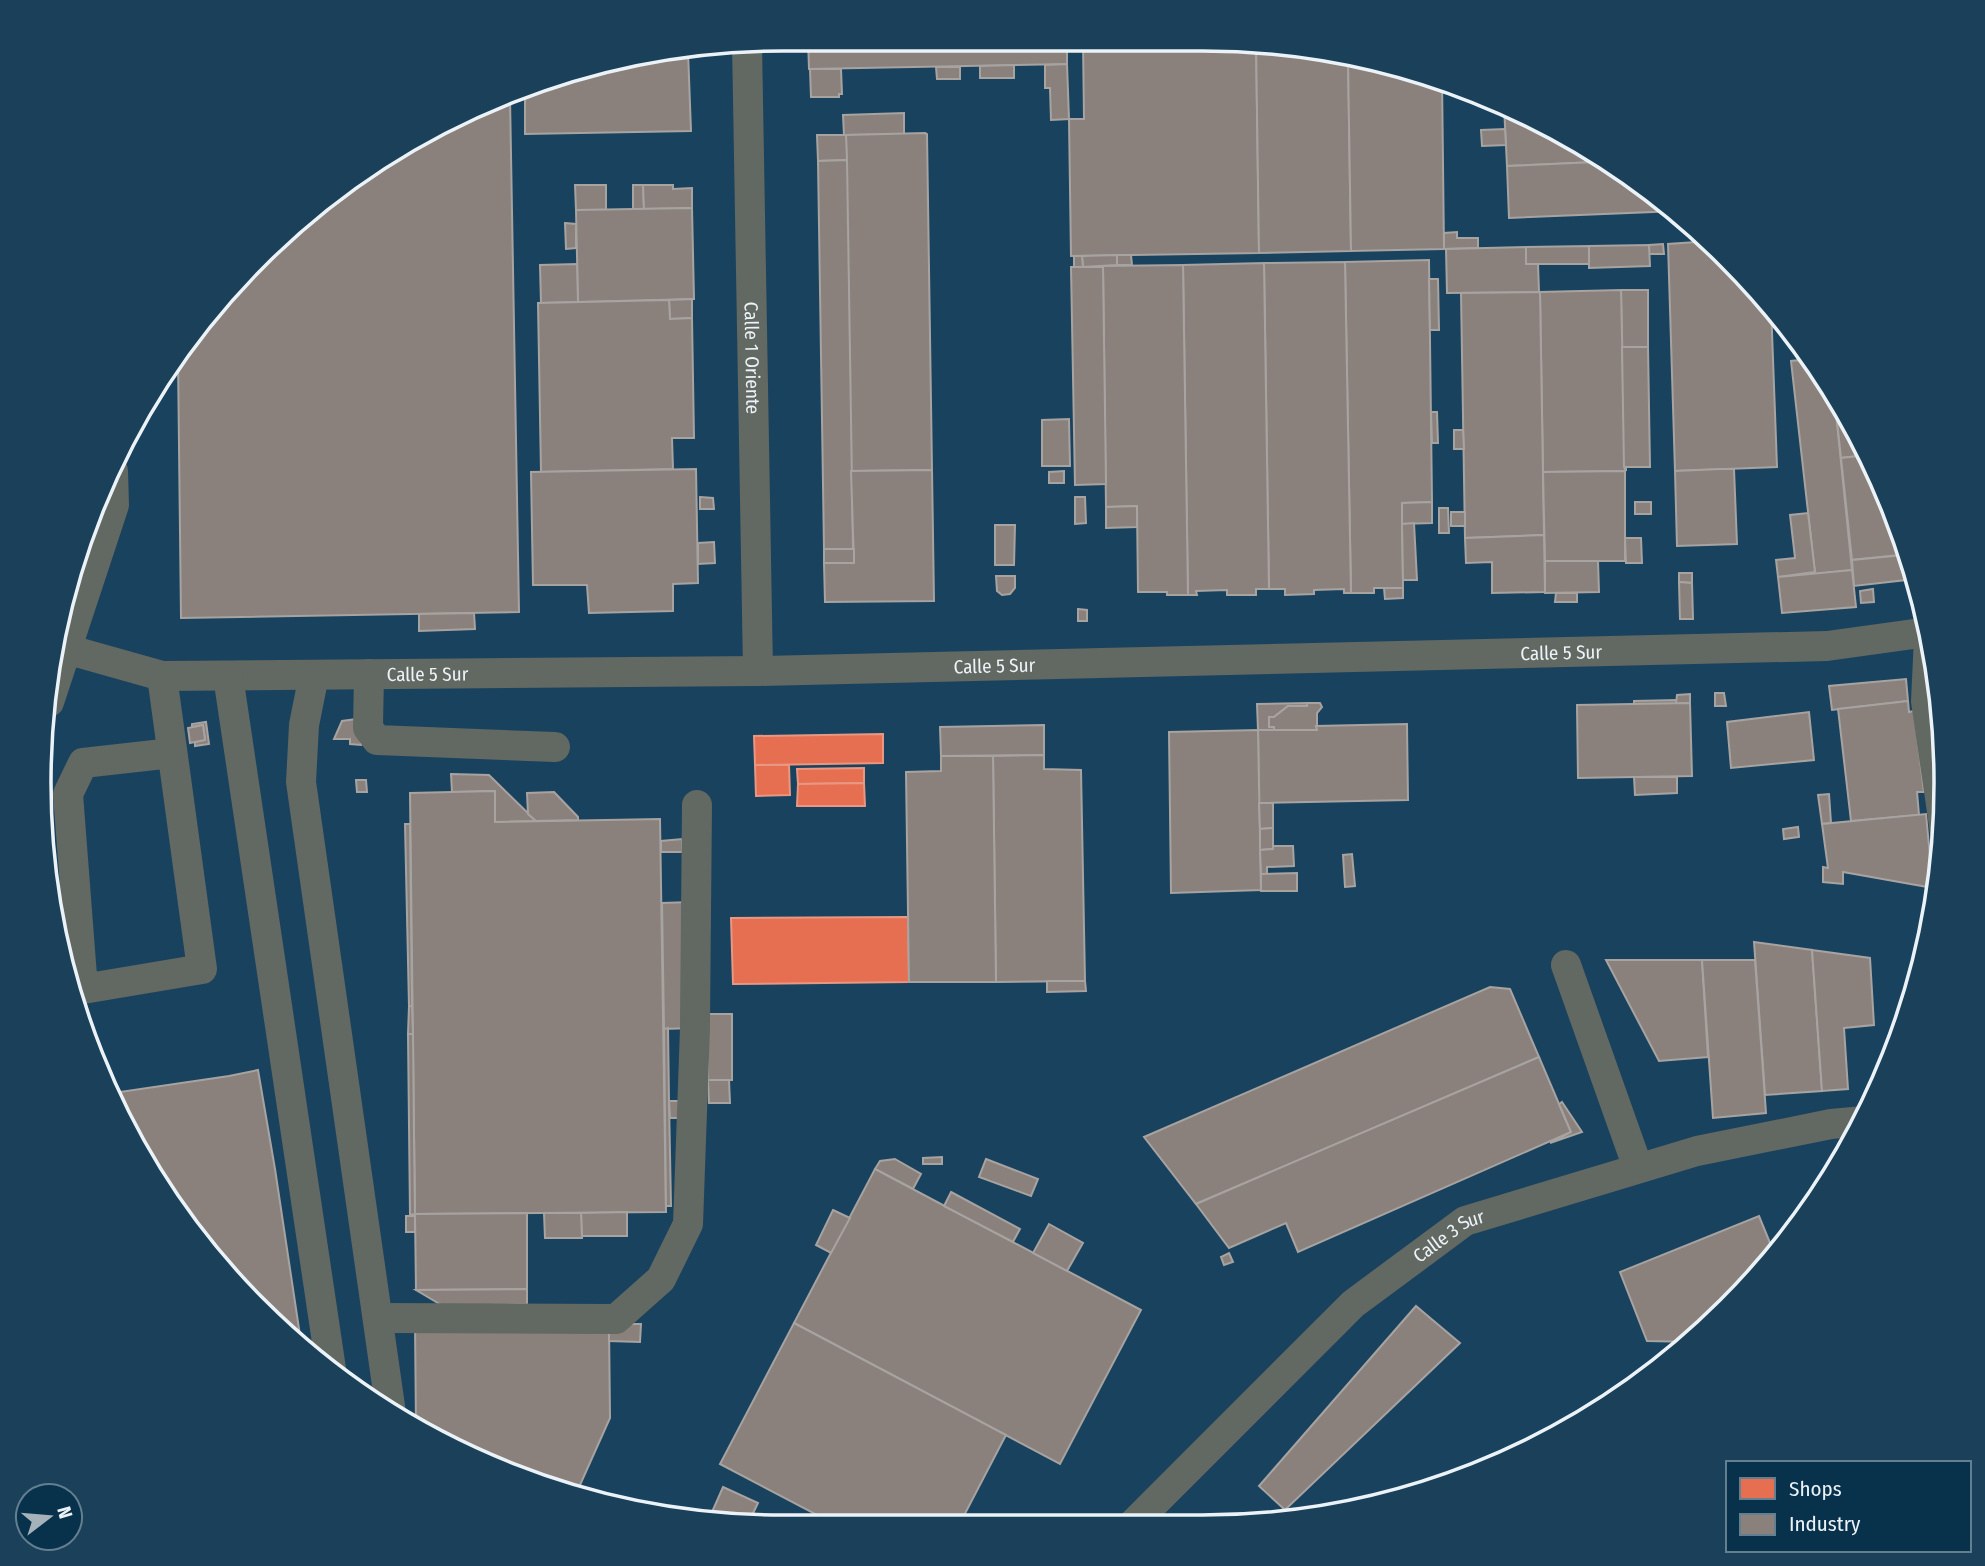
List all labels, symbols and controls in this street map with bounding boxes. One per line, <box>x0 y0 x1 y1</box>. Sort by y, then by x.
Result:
street label: Calle 1 Oriente <box>740 302 764 414</box>
street label: Calle 5 Sur <box>1520 640 1603 665</box>
street label: Calle 5 Sur <box>953 654 1036 678</box>
street label: Calle 5 Sur <box>387 662 469 686</box>
street label: Calle 3 Sur <box>1409 1205 1487 1268</box>
legend <box>1726 1461 1971 1552</box>
text: Shops <box>1789 1476 1842 1502</box>
north arrow <box>14 1482 84 1552</box>
text: N <box>52 1504 77 1521</box>
text: Industry <box>1789 1511 1861 1537</box>

